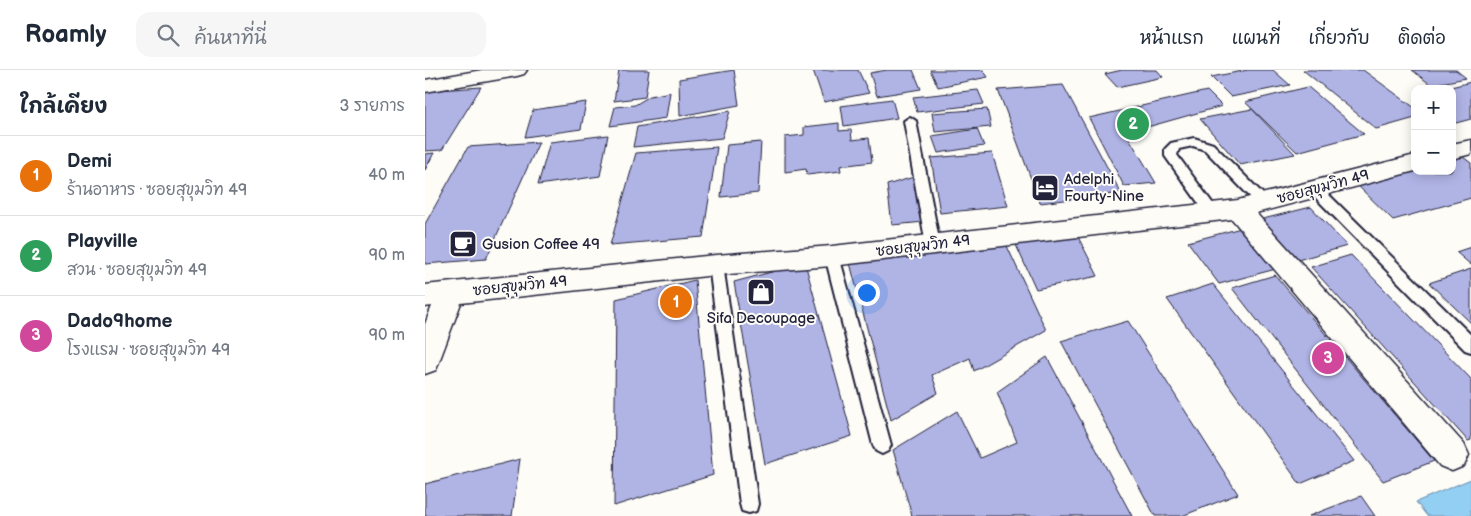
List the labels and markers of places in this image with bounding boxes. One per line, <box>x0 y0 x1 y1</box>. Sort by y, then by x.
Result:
pin: 2 <box>1117 105 1149 143</box>
place label: Adelphi Fourty-Nine <box>1064 170 1144 206</box>
hotel icon: Adelphi Fourty-Nine <box>1030 173 1060 203</box>
cafe icon: Gusion Coffee 49 <box>448 229 478 259</box>
place label: Gusion Coffee 49 <box>482 235 600 254</box>
shop icon: Sifa Decoupage <box>746 277 776 307</box>
pin: 1 <box>660 283 692 321</box>
place label: Sifa Decoupage <box>707 309 815 328</box>
pin: 3 <box>1312 339 1344 377</box>

